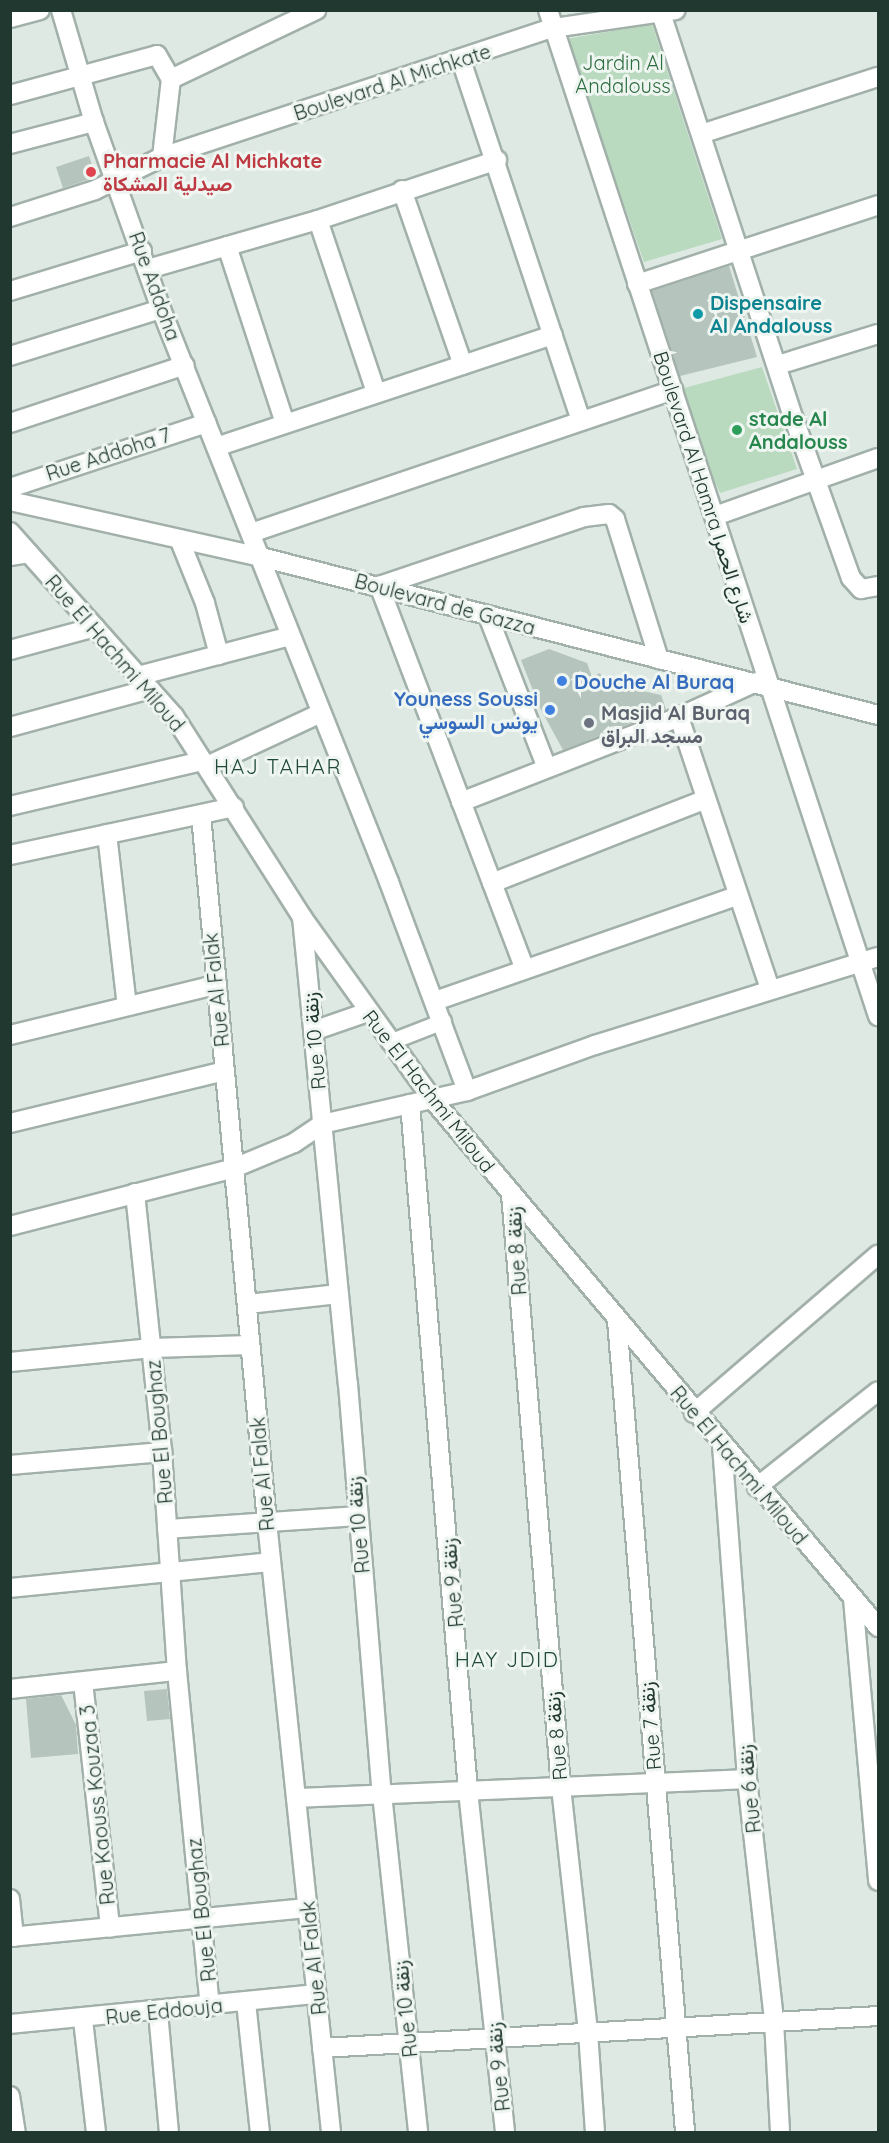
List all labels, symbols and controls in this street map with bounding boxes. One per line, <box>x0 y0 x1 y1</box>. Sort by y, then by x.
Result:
street label: Boulevard Al Michkate <box>290 39 494 125</box>
park label: Jardin Al Andalouss <box>575 51 671 98</box>
place label: Pharmacie Al Michkate صيدلية المشكاة <box>103 148 322 195</box>
marker: Pharmacie Al Michkate صيدلية المشكاة <box>84 165 98 179</box>
street label: Rue Addoha <box>124 228 186 344</box>
place label: Dispensaire Al Andalouss <box>710 290 832 337</box>
marker: Dispensaire Al Andalouss <box>691 307 705 321</box>
street label: Boulevard Al Hamra شارع الحمرا <box>649 348 759 626</box>
place label: stade Al Andalouss <box>749 406 848 453</box>
street label: Rue Addoha 7 <box>43 423 173 485</box>
marker: stade Al Andalouss <box>730 423 744 437</box>
street label: Boulevard de Gazza <box>352 568 538 640</box>
street label: Rue El Hachmi Miloud <box>40 570 190 736</box>
place label: Douche Al Buraq <box>574 669 734 693</box>
marker: Douche Al Buraq <box>555 674 569 688</box>
place label: Youness Soussi يونس السوسي <box>394 686 538 733</box>
place label: Masjid Al Buraq مسجد البراق <box>601 700 750 747</box>
marker: Youness Soussi يونس السوسي <box>543 703 557 717</box>
marker: Masjid Al Buraq مسجد البراق <box>582 716 596 730</box>
district label: HAJ TAHAR <box>214 753 342 779</box>
street label: Rue Al Falak <box>198 932 234 1048</box>
street label: Rue 10 زنقة <box>298 991 330 1091</box>
street label: Rue El Hachmi Miloud <box>358 1005 500 1177</box>
street label: Rue 8 زنقة <box>501 1206 531 1296</box>
street label: Rue El Boughaz <box>141 1359 177 1505</box>
street label: Rue El Hachmi Miloud <box>666 1381 812 1549</box>
street label: Rue Al Falak <box>245 1416 279 1532</box>
street label: Rue 10 زنقة <box>342 1475 374 1575</box>
street label: Rue 9 زنقة <box>436 1537 468 1629</box>
district label: HAY JDID <box>455 1646 559 1672</box>
street label: Rue 7 زنقة <box>634 1681 666 1771</box>
street label: Rue 8 زنقة <box>540 1691 572 1781</box>
street label: Rue Kaouss Kouzaa 3 <box>75 1704 119 1906</box>
street label: Rue 6 زنقة <box>732 1743 766 1835</box>
street label: Rue El Boughaz <box>182 1837 220 1983</box>
street label: Rue Al Falak <box>295 1900 331 2016</box>
street label: Rue 10 زنقة <box>388 1959 422 2059</box>
street label: Rue Eddouja <box>104 1993 224 2029</box>
street label: Rue 9 زنقة <box>481 2021 515 2113</box>

